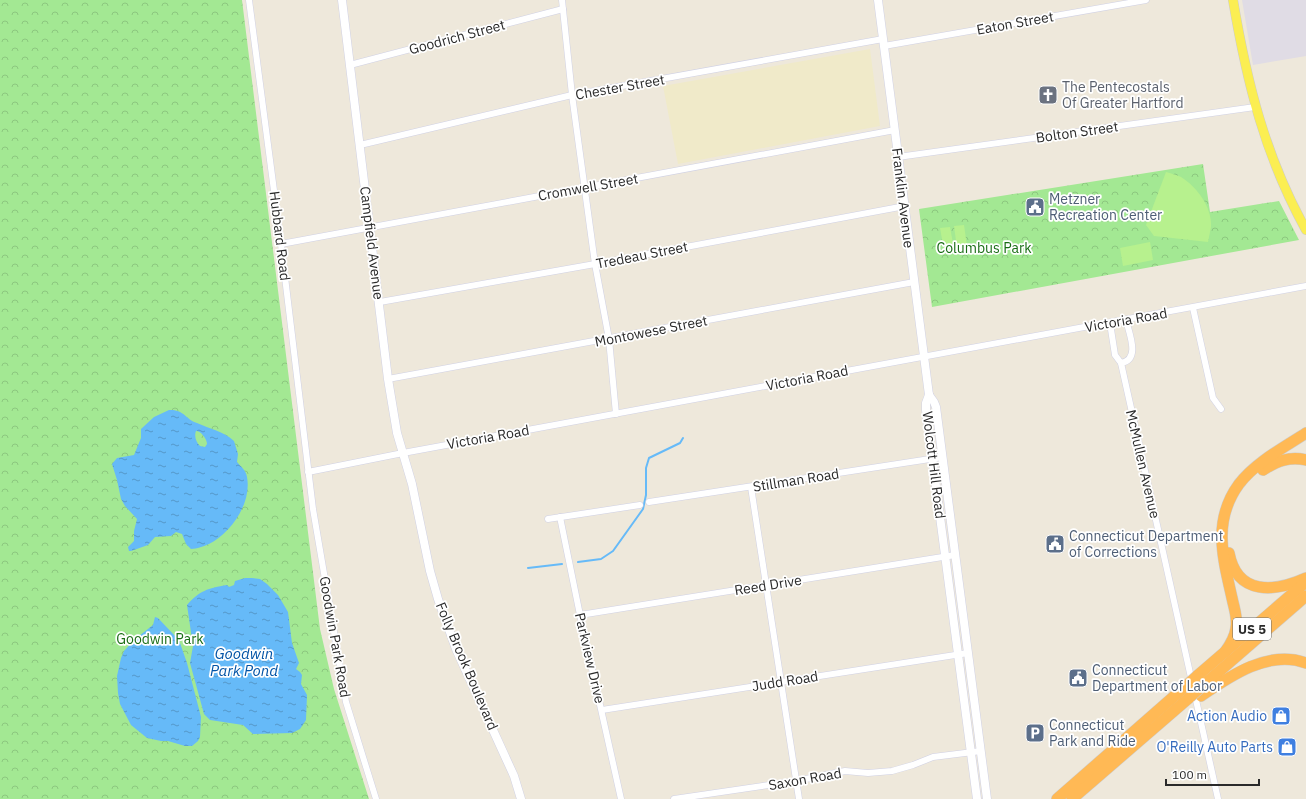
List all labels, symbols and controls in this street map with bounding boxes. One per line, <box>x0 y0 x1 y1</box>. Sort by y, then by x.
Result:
street label: Eaton Street <box>975 7 1055 39</box>
street label: Goodrich Street <box>407 15 507 58</box>
street label: Chester Street <box>574 70 666 104</box>
place label: The Pentecostals Of Greater Hartford <box>1062 78 1184 112</box>
church icon: The Pentecostals Of Greater Hartford <box>1037 84 1059 106</box>
street label: Bolton Street <box>1035 117 1119 147</box>
street label: Franklin Avenue <box>888 147 918 249</box>
street label: Cromwell Street <box>537 169 640 205</box>
street label: Campfield Avenue <box>356 185 388 301</box>
street label: Hubbard Road <box>266 190 294 282</box>
place label: Metzner Recreation Center <box>1049 190 1162 224</box>
public building icon: Metzner Recreation Center <box>1024 196 1046 218</box>
street label: Tredeau Street <box>595 237 689 273</box>
park label: Columbus Park <box>936 239 1032 257</box>
street label: Victoria Road <box>1083 304 1169 336</box>
street label: Montowese Street <box>593 311 709 351</box>
street label: Victoria Road <box>764 361 850 395</box>
street label: McMullen Avenue <box>1122 408 1164 520</box>
street label: Wolcott Hill Road <box>918 410 950 520</box>
street label: Victoria Road <box>445 421 531 453</box>
street label: Stillman Road <box>752 464 840 496</box>
place label: Connecticut Department of Corrections <box>1069 527 1223 561</box>
public building icon: Connecticut Department of Corrections <box>1044 533 1066 555</box>
street label: Reed Drive <box>733 571 803 599</box>
street label: Goodwin Park Road <box>315 575 355 699</box>
street label: Folly Brook Boulevard <box>432 599 502 733</box>
street label: Parkview Drive <box>571 611 609 705</box>
road number: US 5 <box>1233 618 1271 640</box>
park label: Goodwin Park <box>116 630 204 648</box>
water label: Goodwin Park Pond <box>210 644 278 680</box>
place label: Connecticut Department of Labor <box>1092 661 1222 695</box>
street label: Judd Road <box>751 667 819 695</box>
public building icon: Connecticut Department of Labor <box>1067 667 1089 689</box>
shop icon: Action Audio <box>1270 705 1292 727</box>
place label: Action Audio <box>1187 707 1267 725</box>
place label: Connecticut Park and Ride <box>1049 716 1136 750</box>
parking icon: Connecticut Park and Ride <box>1024 722 1046 744</box>
shop icon: O'Reilly Auto Parts <box>1276 736 1298 758</box>
place label: O'Reilly Auto Parts <box>1157 738 1273 756</box>
scale bar <box>1166 761 1259 787</box>
street label: Saxon Road <box>767 764 843 794</box>
text: 100 m <box>1172 767 1207 782</box>

